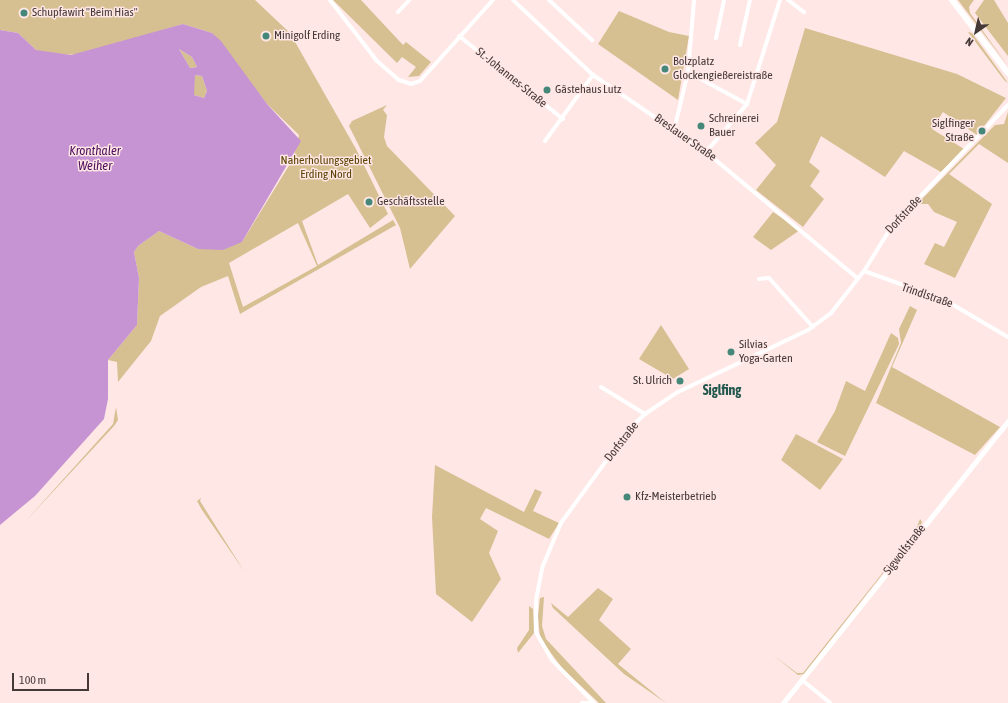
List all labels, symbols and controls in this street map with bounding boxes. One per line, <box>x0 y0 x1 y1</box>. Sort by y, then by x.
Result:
place label: Schupfawirt "Beim Hias" <box>32 6 138 20</box>
marker: Schupfawirt "Beim Hias" <box>19 8 29 18</box>
north arrow <box>956 12 996 52</box>
place label: Minigolf Erding <box>274 29 340 43</box>
marker: Minigolf Erding <box>261 31 271 41</box>
text: N <box>963 35 975 49</box>
street label: St.-Johannes-Straße <box>473 45 549 111</box>
place label: Bolzplatz Glockengießereistraße <box>673 55 773 83</box>
marker: Bolzplatz Glockengießereistraße <box>660 64 670 74</box>
place label: Gästehaus Lutz <box>555 83 621 97</box>
marker: Gästehaus Lutz <box>542 85 552 95</box>
street label: Breslauer Straße <box>651 111 719 165</box>
place label: Schreinerei Bauer <box>709 112 759 140</box>
place label: Siglfinger Straße <box>932 117 974 145</box>
marker: Schreinerei Bauer <box>696 121 706 131</box>
marker: Siglfinger Straße <box>977 126 987 136</box>
water label: Kronthaler Weiher <box>69 144 121 175</box>
park label: Naherholungsgebiet Erding Nord <box>281 154 371 182</box>
street label: Dorfstraße <box>883 193 925 237</box>
place label: Geschäftsstelle <box>377 195 445 209</box>
marker: Geschäftsstelle <box>364 197 374 207</box>
street label: Trindlstraße <box>900 281 954 311</box>
place label: Silvias Yoga-Garten <box>739 338 793 366</box>
marker: Silvias Yoga-Garten <box>726 347 736 357</box>
place label: St. Ulrich <box>633 374 672 388</box>
marker: St. Ulrich <box>675 376 685 386</box>
district label: Siglfing <box>703 382 741 398</box>
street label: Dorfstraße <box>602 419 642 465</box>
place label: Kfz-Meisterbetrieb <box>635 490 716 504</box>
marker: Kfz-Meisterbetrieb <box>622 492 632 502</box>
street label: Sigwolfstraße <box>881 522 929 578</box>
scale bar <box>14 665 91 691</box>
text: 100 m <box>19 673 46 687</box>

